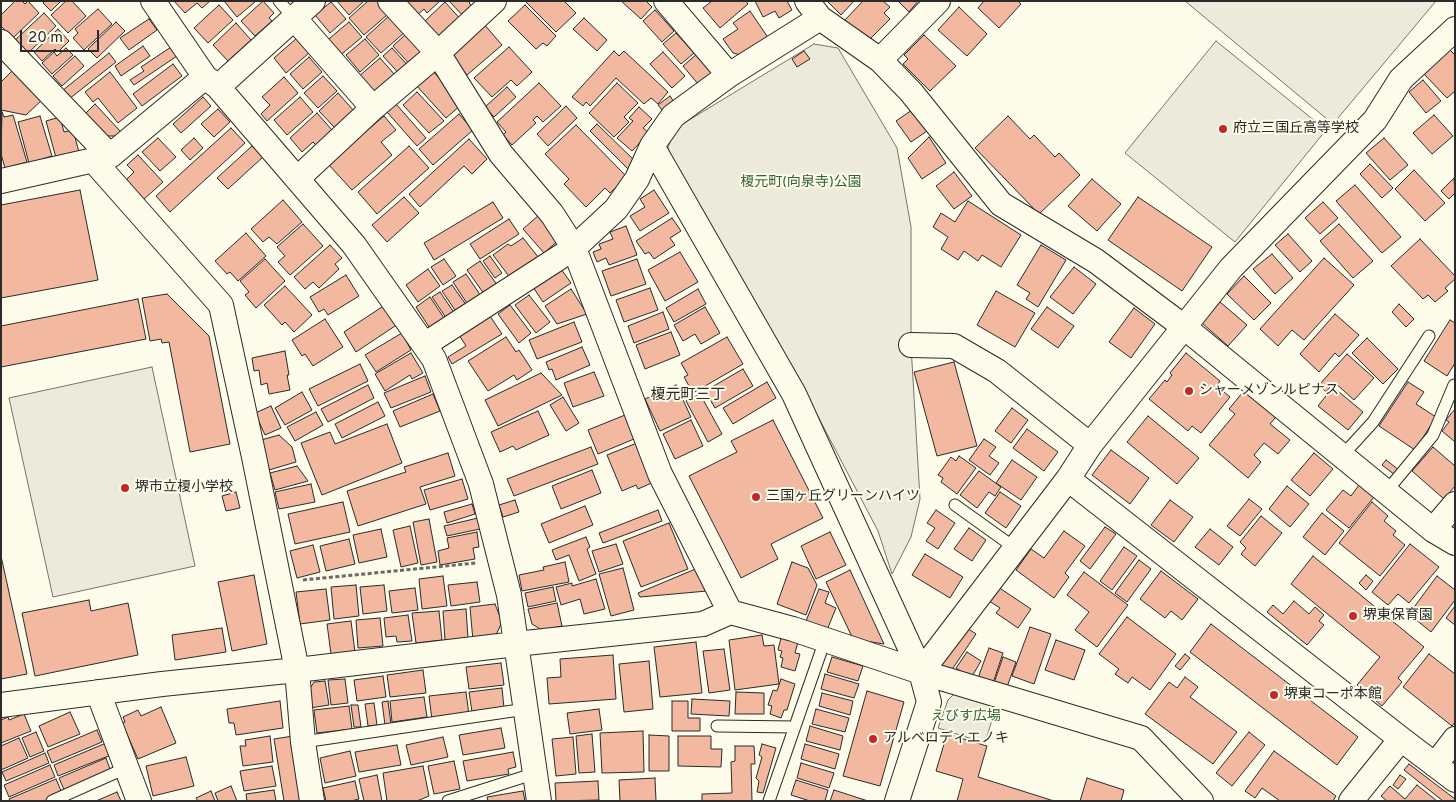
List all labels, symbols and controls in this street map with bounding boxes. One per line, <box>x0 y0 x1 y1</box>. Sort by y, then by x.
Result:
scale bar <box>22 20 101 52</box>
text: 20 m <box>28 29 63 48</box>
place label: 府立三国丘高等学校 <box>1233 121 1359 137</box>
marker: 府立三国丘高等学校 <box>1217 123 1229 135</box>
park label: 榎元町(向泉寺)公園 <box>740 175 862 191</box>
place label: シャーメゾンルピナス <box>1199 383 1339 399</box>
marker: シャーメゾンルピナス <box>1183 385 1195 397</box>
district label: 榎元町三丁 <box>651 387 725 405</box>
place label: 堺市立榎小学校 <box>135 480 233 496</box>
marker: 堺市立榎小学校 <box>119 482 131 494</box>
place label: 三国ヶ丘グリーンハイツ <box>766 489 920 505</box>
marker: 三国ヶ丘グリーンハイツ <box>750 491 762 503</box>
place label: 堺東保育園 <box>1363 608 1433 624</box>
marker: 堺東保育園 <box>1347 610 1359 622</box>
place label: 堺東コーポ本館 <box>1284 687 1382 703</box>
marker: 堺東コーポ本館 <box>1268 689 1280 701</box>
park label: えびす広場 <box>931 709 1001 725</box>
place label: アルベロディエノキ <box>883 731 1009 747</box>
marker: アルベロディエノキ <box>867 733 879 745</box>

